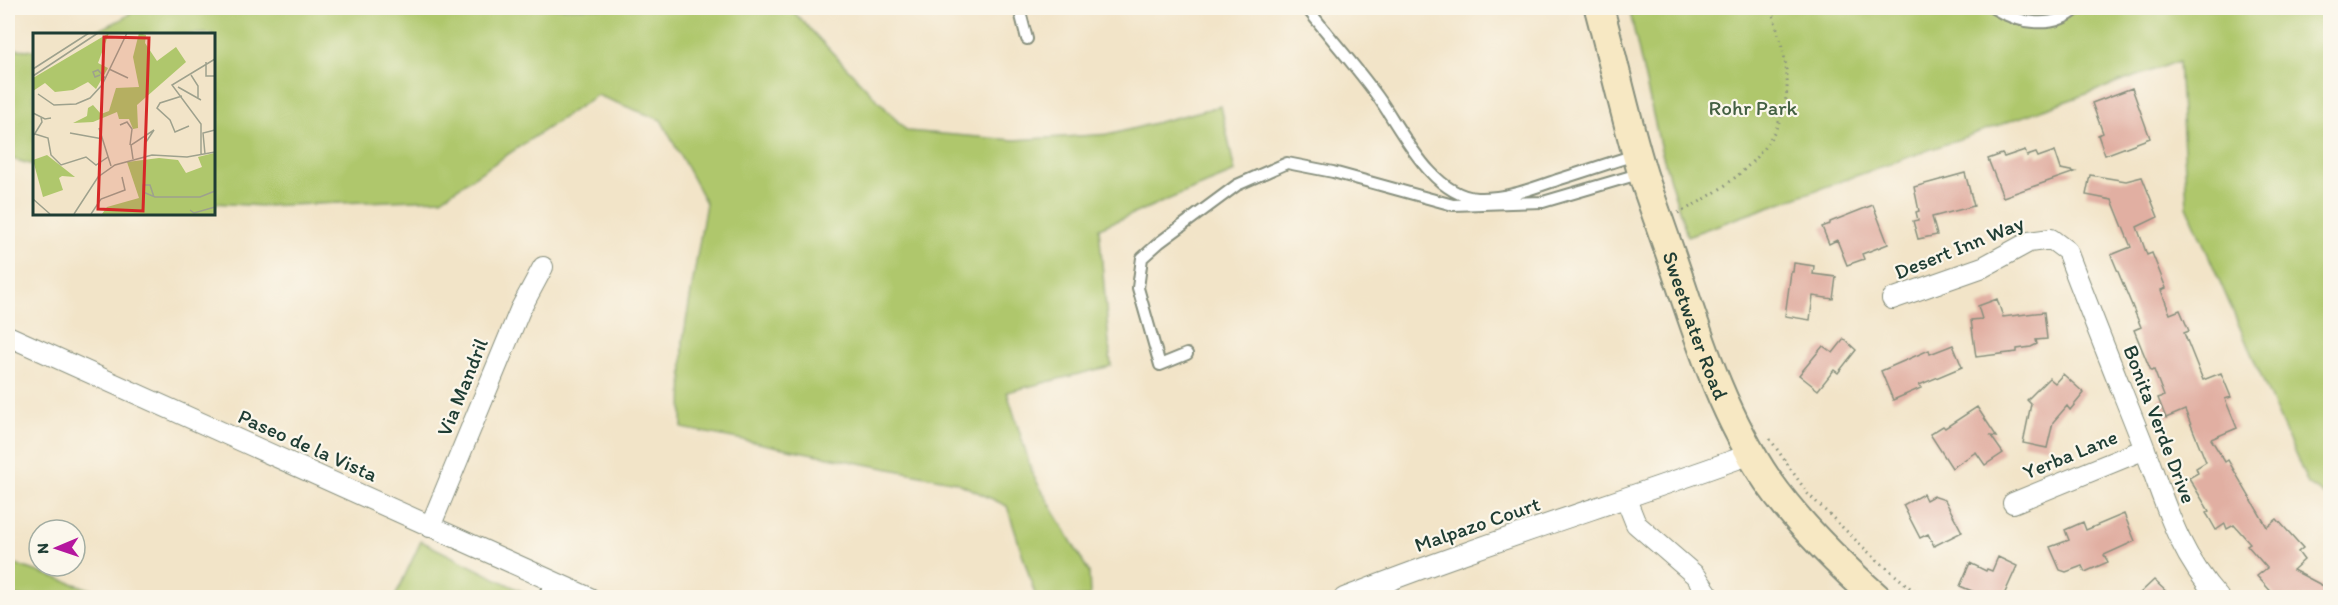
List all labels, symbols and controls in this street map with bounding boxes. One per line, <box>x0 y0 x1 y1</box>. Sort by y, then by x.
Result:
inset map <box>33 33 214 214</box>
park label: Rohr Park <box>1709 95 1798 120</box>
street label: Desert Inn Way <box>1891 210 2027 284</box>
street label: Sweetwater Road <box>1658 248 1735 404</box>
street label: Via Mandril <box>431 334 493 440</box>
street label: Bonita Verde Drive <box>2118 341 2202 507</box>
street label: Paseo de la Vista <box>234 403 382 487</box>
street label: Yerba Lane <box>2019 424 2121 484</box>
street label: Malpazo Court <box>1411 491 1543 557</box>
north arrow <box>27 518 87 578</box>
text: N <box>33 543 52 554</box>

